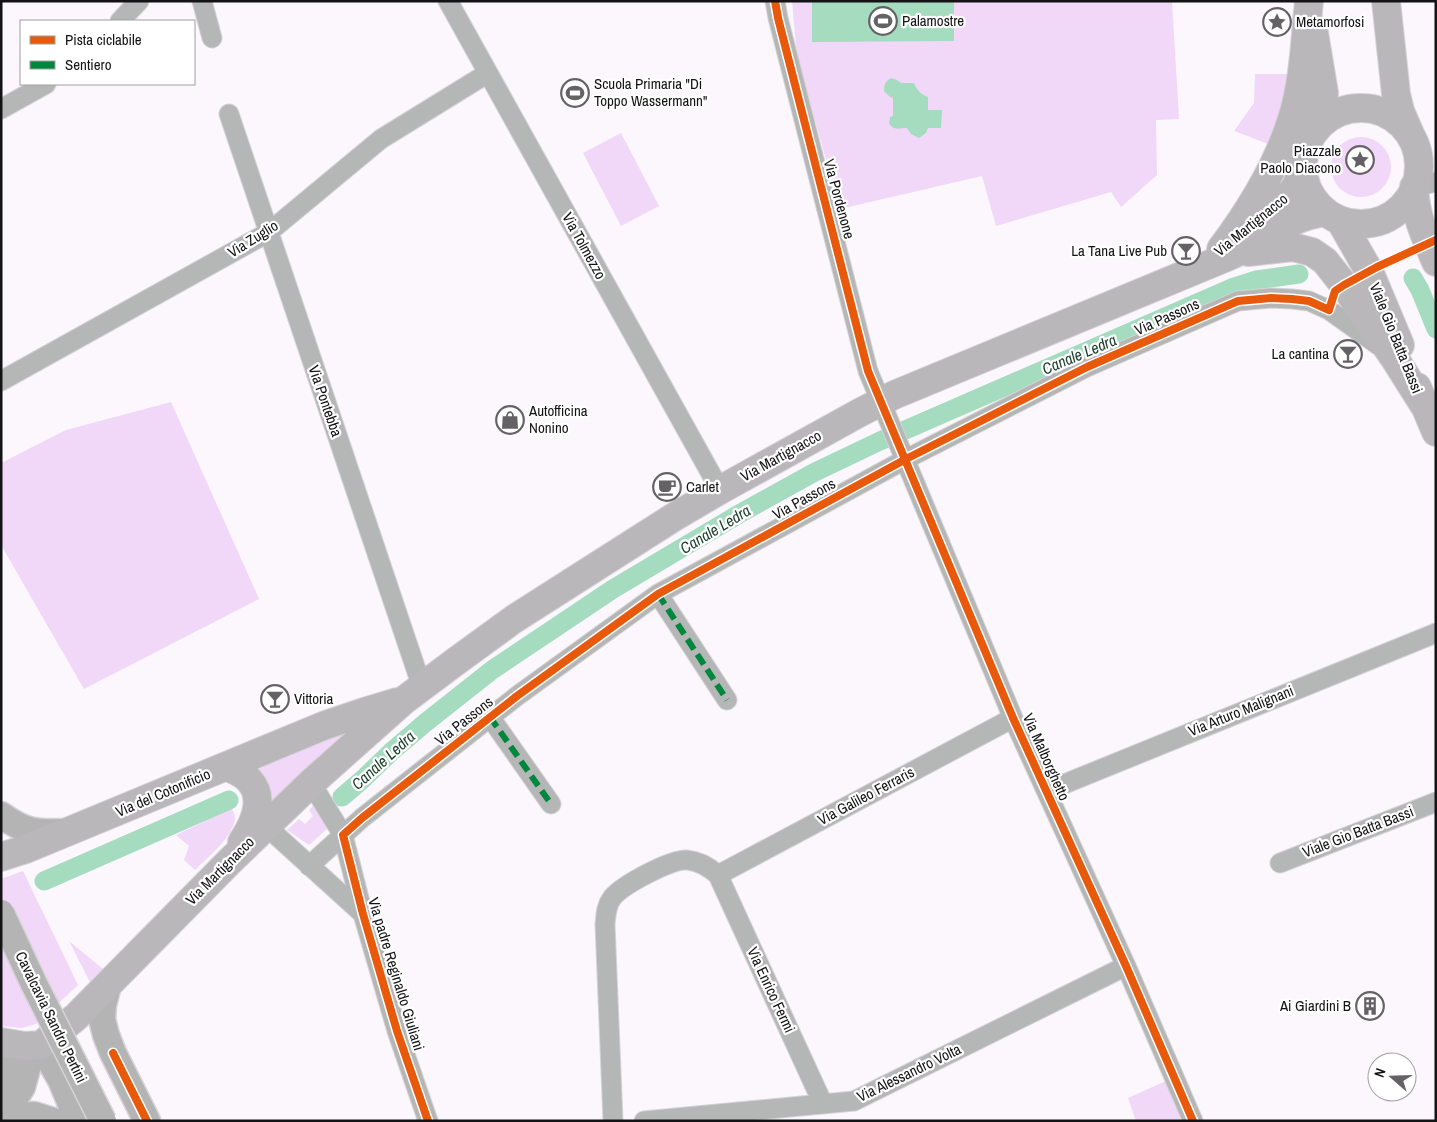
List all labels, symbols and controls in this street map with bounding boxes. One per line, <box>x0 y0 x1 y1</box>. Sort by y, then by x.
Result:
sports icon: Palamostre <box>868 6 898 36</box>
place icon: Metamorfosi <box>1262 7 1292 37</box>
place label: Palamostre <box>902 10 964 31</box>
place label: Metamorfosi <box>1296 11 1364 32</box>
legend <box>20 20 195 85</box>
text: Pista ciclabile <box>65 29 142 50</box>
text: Sentiero <box>65 54 112 75</box>
place label: Scuola Primaria "Di Toppo Wassermann" <box>594 73 707 111</box>
sports icon: Scuola Primaria "Di Toppo Wassermann" <box>560 78 590 108</box>
place label: Piazzale Paolo Diacono <box>1260 140 1341 178</box>
place icon: Piazzale Paolo Diacono <box>1345 145 1375 175</box>
street label: Via Pordenone <box>819 157 860 241</box>
street label: Via Martignacco <box>1209 188 1292 261</box>
street label: Via Tolmezzo <box>557 209 611 283</box>
street label: Via Zuglio <box>223 215 282 262</box>
bar icon: La Tana Live Pub <box>1171 236 1201 266</box>
place label: La Tana Live Pub <box>1071 240 1167 261</box>
street label: Viale Gio Batta Bassi <box>1365 279 1428 396</box>
street label: Via Passons <box>1131 293 1203 340</box>
water label: Canale Ledra <box>1038 328 1120 380</box>
bar icon: La cantina <box>1333 339 1363 369</box>
place label: La cantina <box>1272 343 1329 364</box>
street label: Via Pontebba <box>303 362 348 440</box>
place label: Autofficina Nonino <box>528 400 588 438</box>
shop icon: Autofficina Nonino <box>495 405 525 435</box>
street label: Via Martignacco <box>737 425 825 486</box>
cafe icon: Carlet <box>652 472 682 502</box>
street label: Via Passons <box>769 473 839 524</box>
place label: Carlet <box>686 476 719 497</box>
water label: Canale Ledra <box>676 499 754 559</box>
street label: Via Arturo Malignani <box>1185 680 1297 741</box>
bar icon: Vittoria <box>260 684 290 714</box>
place label: Vittoria <box>294 688 334 709</box>
street label: Via Passons <box>430 691 497 750</box>
street label: Via Malborghetto <box>1018 710 1075 804</box>
water label: Canale Ledra <box>346 725 420 795</box>
street label: Via Galileo Ferraris <box>814 761 918 830</box>
street label: Via del Cotonificio <box>112 763 214 822</box>
street label: Viale Gio Batta Bassi <box>1299 801 1416 862</box>
street label: Via Martignacco <box>181 832 259 910</box>
street label: Via padre Reginaldo Giuliani <box>363 895 430 1053</box>
street label: Via Enrico Fermi <box>742 944 800 1036</box>
street label: Cavalcavia Sandro Pertini <box>11 948 92 1086</box>
building icon: Ai Giardini B <box>1355 991 1385 1021</box>
place label: Ai Giardini B <box>1279 995 1351 1016</box>
street label: Via Alessandro Volta <box>853 1038 964 1107</box>
north arrow <box>1367 1052 1417 1102</box>
text: N <box>1370 1066 1390 1080</box>

